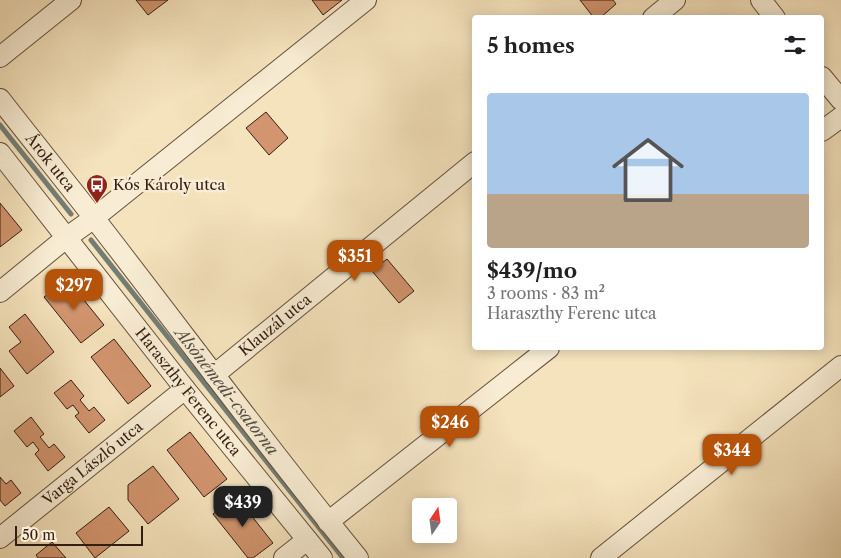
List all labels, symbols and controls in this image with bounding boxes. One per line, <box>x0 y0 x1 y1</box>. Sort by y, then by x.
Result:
icon: filters <box>781 31 809 59</box>
text: 5 homes <box>487 33 575 58</box>
icon: home <box>603 125 693 215</box>
street label: Árok utca <box>21 128 80 195</box>
bus stop icon: Kós Károly utca <box>85 173 109 204</box>
place label: Kós Károly utca <box>113 175 225 194</box>
pin: $351 <box>325 240 385 282</box>
text: $351 <box>338 246 372 266</box>
text: $439/mo <box>487 258 577 283</box>
pin: $297 <box>44 268 104 311</box>
text: $297 <box>56 275 92 295</box>
text: 3 rooms · 83 m² <box>487 283 605 303</box>
street label: Klauzál utca <box>235 289 315 360</box>
text: Haraszthy Ferenc utca <box>487 303 657 323</box>
water label: Alsónémedi-csatorna <box>169 321 283 459</box>
street label: Haraszthy Ferenc utca <box>131 324 245 460</box>
pin: $246 <box>420 406 480 448</box>
text: $246 <box>431 412 469 432</box>
street label: Varga László utca <box>38 417 146 510</box>
pin: $344 <box>702 434 762 476</box>
text: $344 <box>714 440 750 460</box>
pin: $439 <box>213 486 273 528</box>
text: $439 <box>224 492 262 512</box>
north arrow <box>412 498 458 542</box>
map controls <box>412 498 457 543</box>
scale bar <box>15 523 142 546</box>
text: 50 m <box>22 526 55 544</box>

